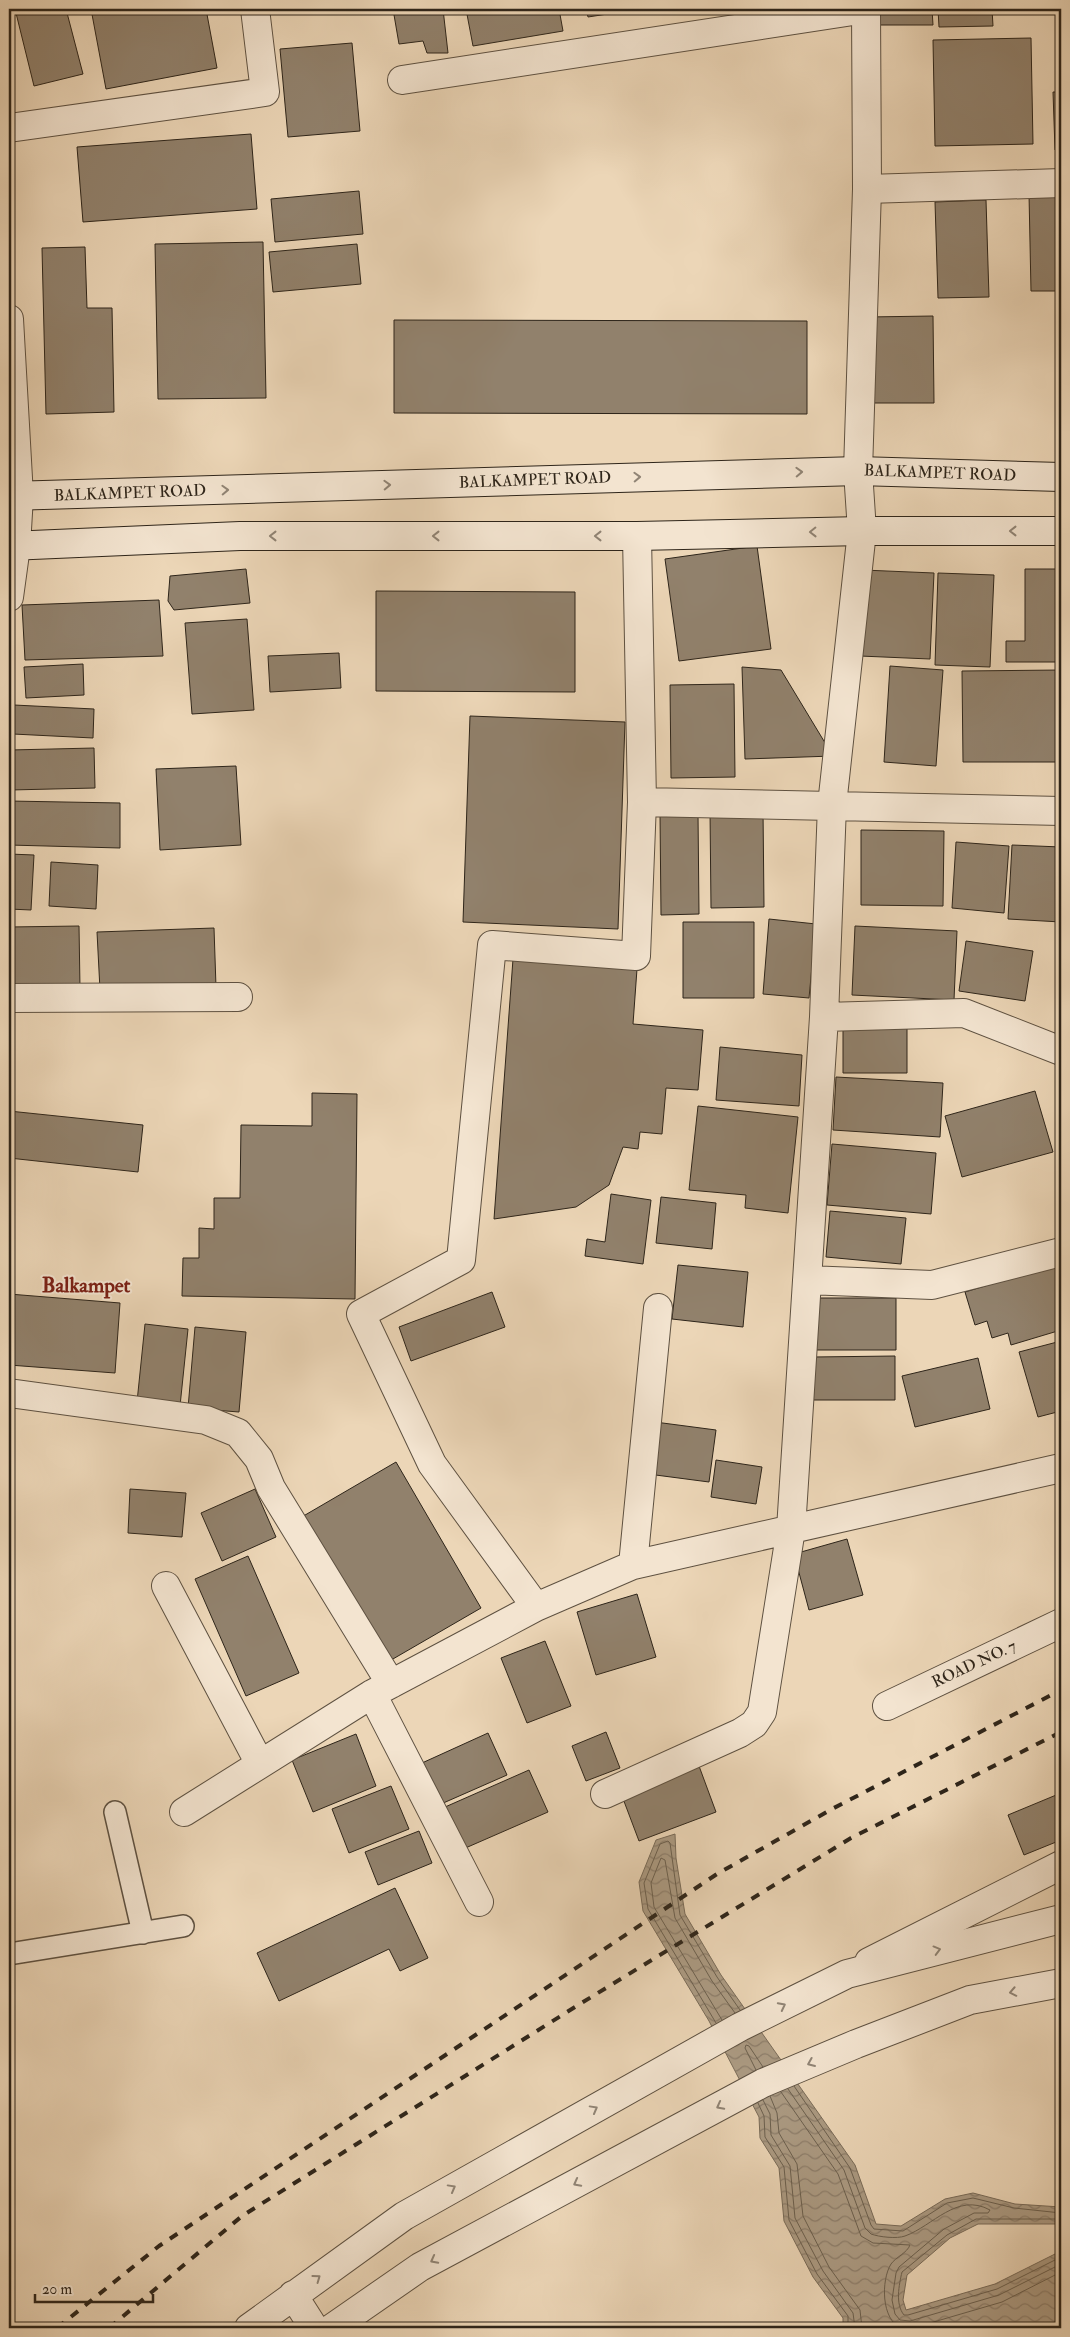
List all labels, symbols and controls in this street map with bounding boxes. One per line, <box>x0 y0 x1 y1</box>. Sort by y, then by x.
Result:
street label: BALKAMPET ROAD <box>864 460 1016 486</box>
street label: BALKAMPET ROAD <box>459 467 611 493</box>
one-way arrow <box>796 467 804 478</box>
one-way arrow <box>634 472 641 482</box>
one-way arrow <box>383 479 391 490</box>
street label: BALKAMPET ROAD <box>54 480 206 506</box>
one-way arrow <box>221 484 229 495</box>
one-way arrow <box>1008 526 1016 536</box>
one-way arrow <box>809 527 817 537</box>
one-way arrow <box>269 531 277 541</box>
one-way arrow <box>432 531 440 541</box>
one-way arrow <box>594 531 602 541</box>
district label: Balkampet <box>42 1272 131 1299</box>
street label: ROAD NO. 7 <box>929 1635 1020 1692</box>
one-way arrow <box>932 1945 941 1956</box>
one-way arrow <box>1009 1986 1018 1997</box>
one-way arrow <box>777 2001 786 2012</box>
one-way arrow <box>807 2056 816 2067</box>
one-way arrow <box>717 2100 726 2110</box>
one-way arrow <box>589 2105 598 2115</box>
one-way arrow <box>573 2177 582 2187</box>
one-way arrow <box>447 2185 456 2195</box>
one-way arrow <box>430 2253 439 2263</box>
scale bar <box>35 2272 152 2304</box>
one-way arrow <box>311 2275 321 2284</box>
text: 20 m <box>42 2280 72 2299</box>

